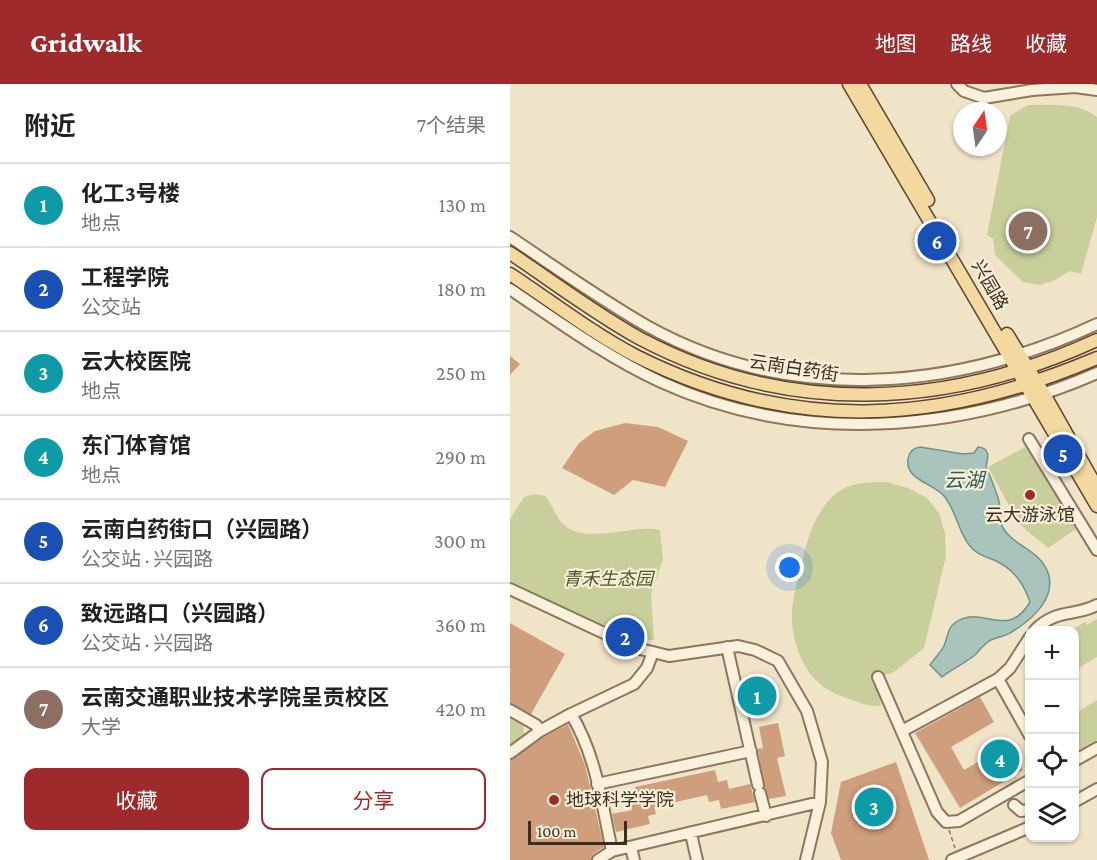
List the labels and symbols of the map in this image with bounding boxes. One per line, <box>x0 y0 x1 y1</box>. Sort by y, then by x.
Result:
north arrow <box>953 102 1007 156</box>
pin: 7 <box>1008 208 1048 254</box>
pin: 6 <box>918 218 956 264</box>
street label: 兴园路 <box>968 257 1012 313</box>
street label: 云南白药街 <box>748 351 840 385</box>
pin: 5 <box>1044 432 1082 476</box>
water label: 云湖 <box>944 469 987 491</box>
marker: 云大游泳馆 <box>1023 488 1037 502</box>
place label: 云大游泳馆 <box>985 505 1075 525</box>
your location <box>775 553 804 582</box>
park label: 青禾生态园 <box>563 569 656 589</box>
pin: 2 <box>606 614 644 660</box>
pin: 1 <box>738 674 776 718</box>
pin: 4 <box>980 736 1020 782</box>
pin: 3 <box>854 784 894 830</box>
place label: 地球科学学院 <box>566 790 674 810</box>
marker: 地球科学学院 <box>547 793 561 807</box>
scale bar <box>528 818 627 846</box>

